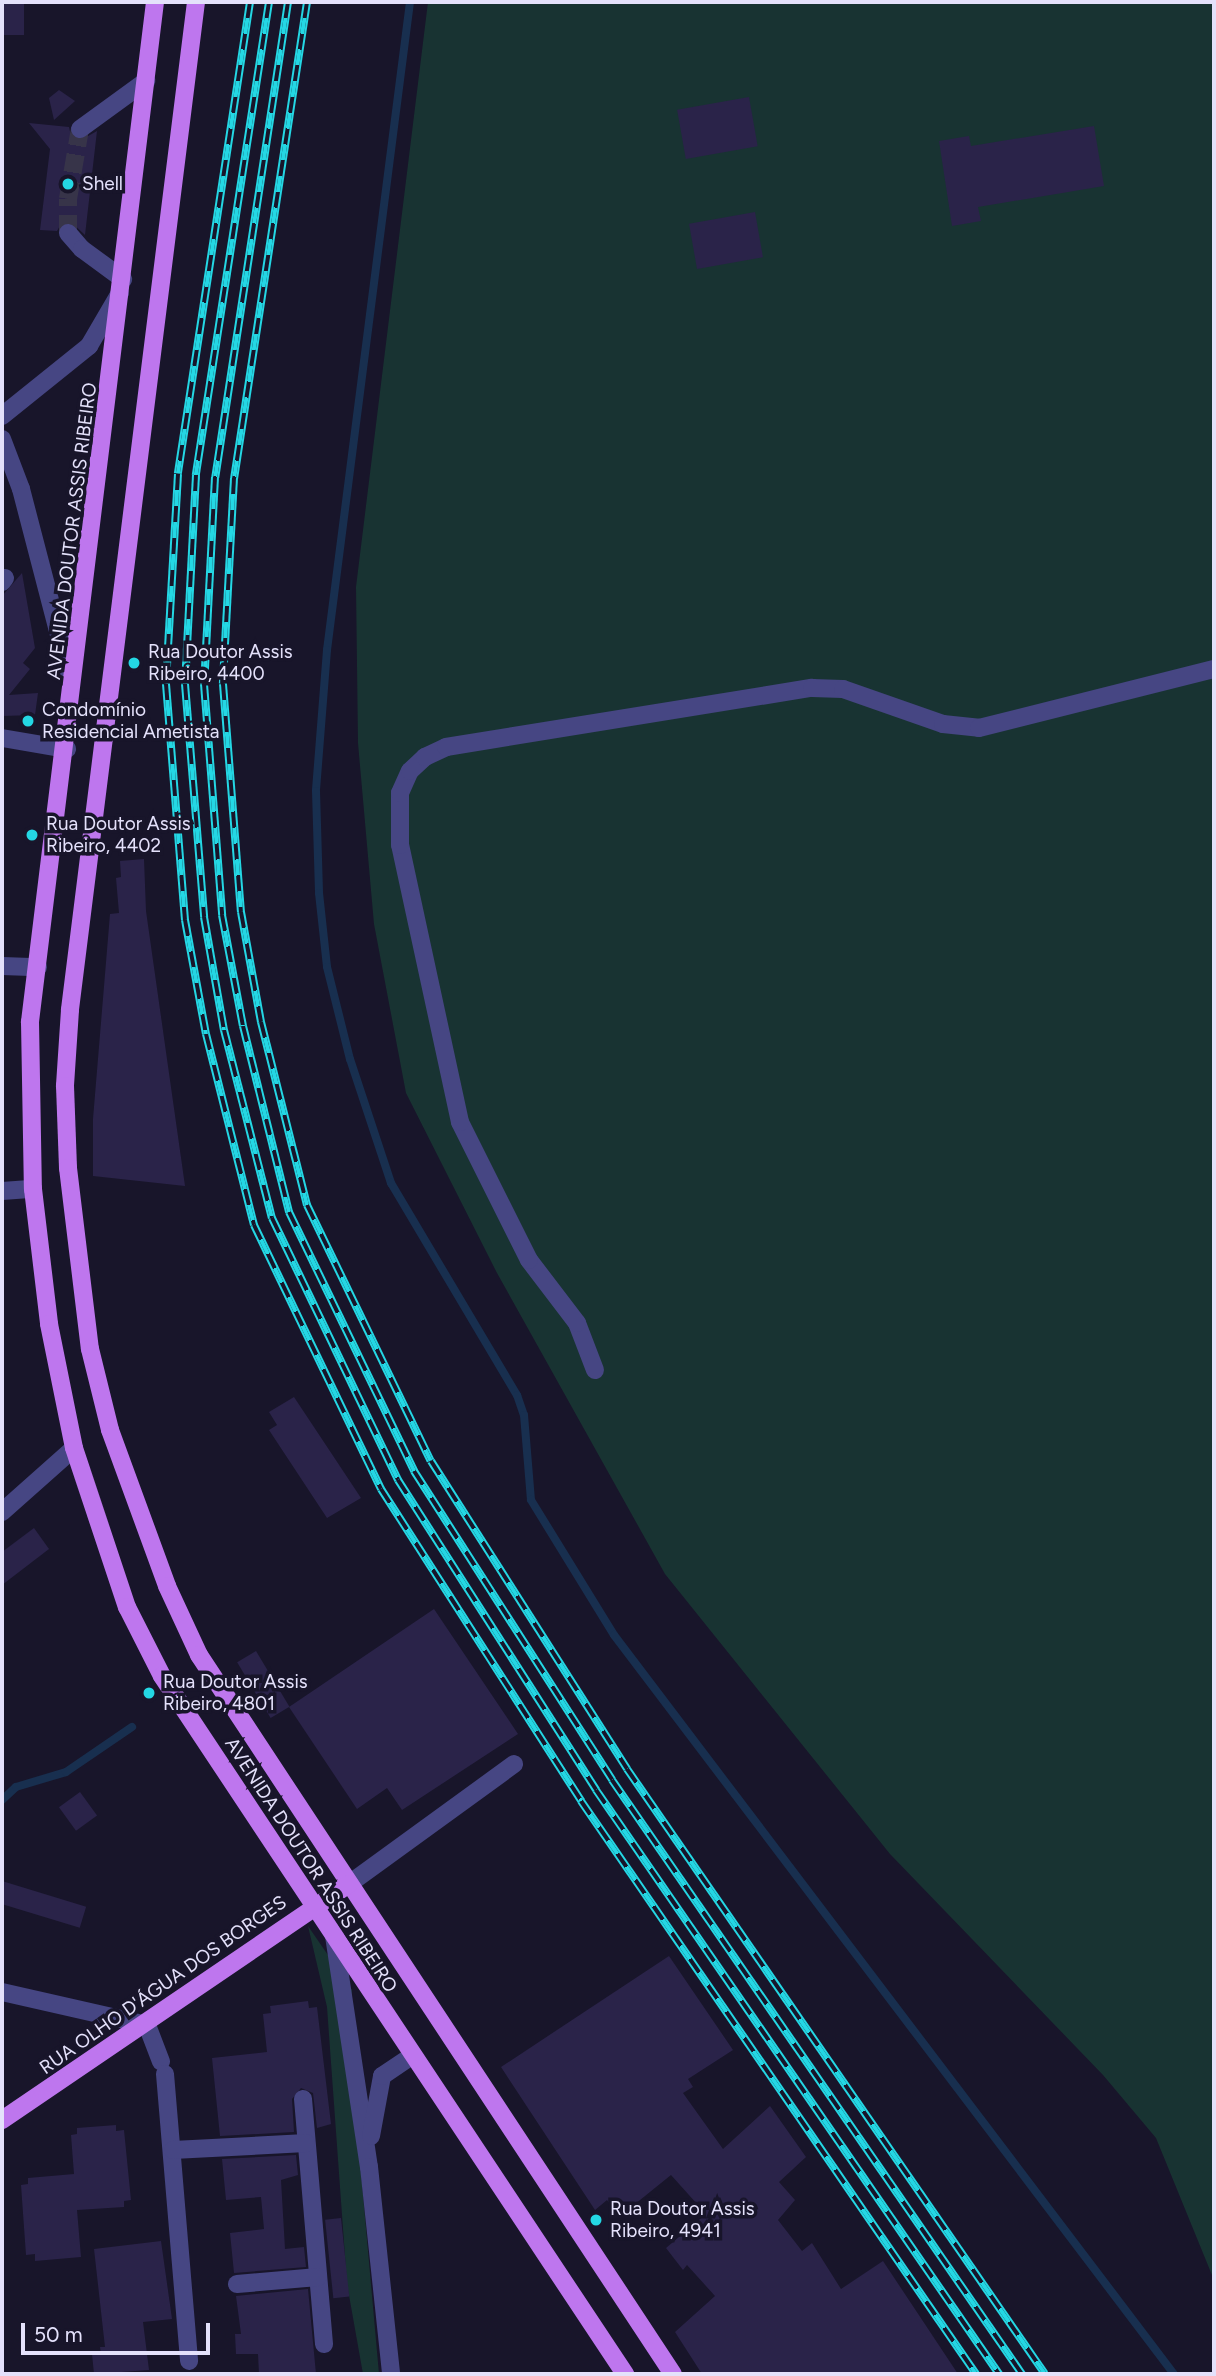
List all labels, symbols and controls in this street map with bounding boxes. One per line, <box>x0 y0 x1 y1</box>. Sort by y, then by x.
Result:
place label: Shell <box>82 173 123 195</box>
marker: Shell <box>60 176 76 192</box>
street label: AVENIDA DOUTOR ASSIS RIBEIRO <box>42 381 102 681</box>
place label: Rua Doutor Assis Ribeiro, 4400 <box>148 641 293 685</box>
marker: Rua Doutor Assis Ribeiro, 4400 <box>126 655 142 671</box>
place label: Condomínio Residencial Ametista <box>42 699 220 743</box>
marker: Condomínio Residencial Ametista <box>20 713 36 729</box>
place label: Rua Doutor Assis Ribeiro, 4402 <box>46 813 191 857</box>
marker: Rua Doutor Assis Ribeiro, 4402 <box>24 827 40 843</box>
place label: Rua Doutor Assis Ribeiro, 4801 <box>163 1671 308 1715</box>
marker: Rua Doutor Assis Ribeiro, 4801 <box>141 1685 157 1701</box>
street label: AVENIDA DOUTOR ASSIS RIBEIRO <box>220 1733 402 1997</box>
street label: RUA OLHO D'ÁGUA DOS BORGES <box>35 1891 291 2079</box>
place label: Rua Doutor Assis Ribeiro, 4941 <box>610 2198 755 2242</box>
marker: Rua Doutor Assis Ribeiro, 4941 <box>588 2212 604 2228</box>
scale bar <box>24 2310 214 2354</box>
text: 50 m <box>34 2322 83 2347</box>

